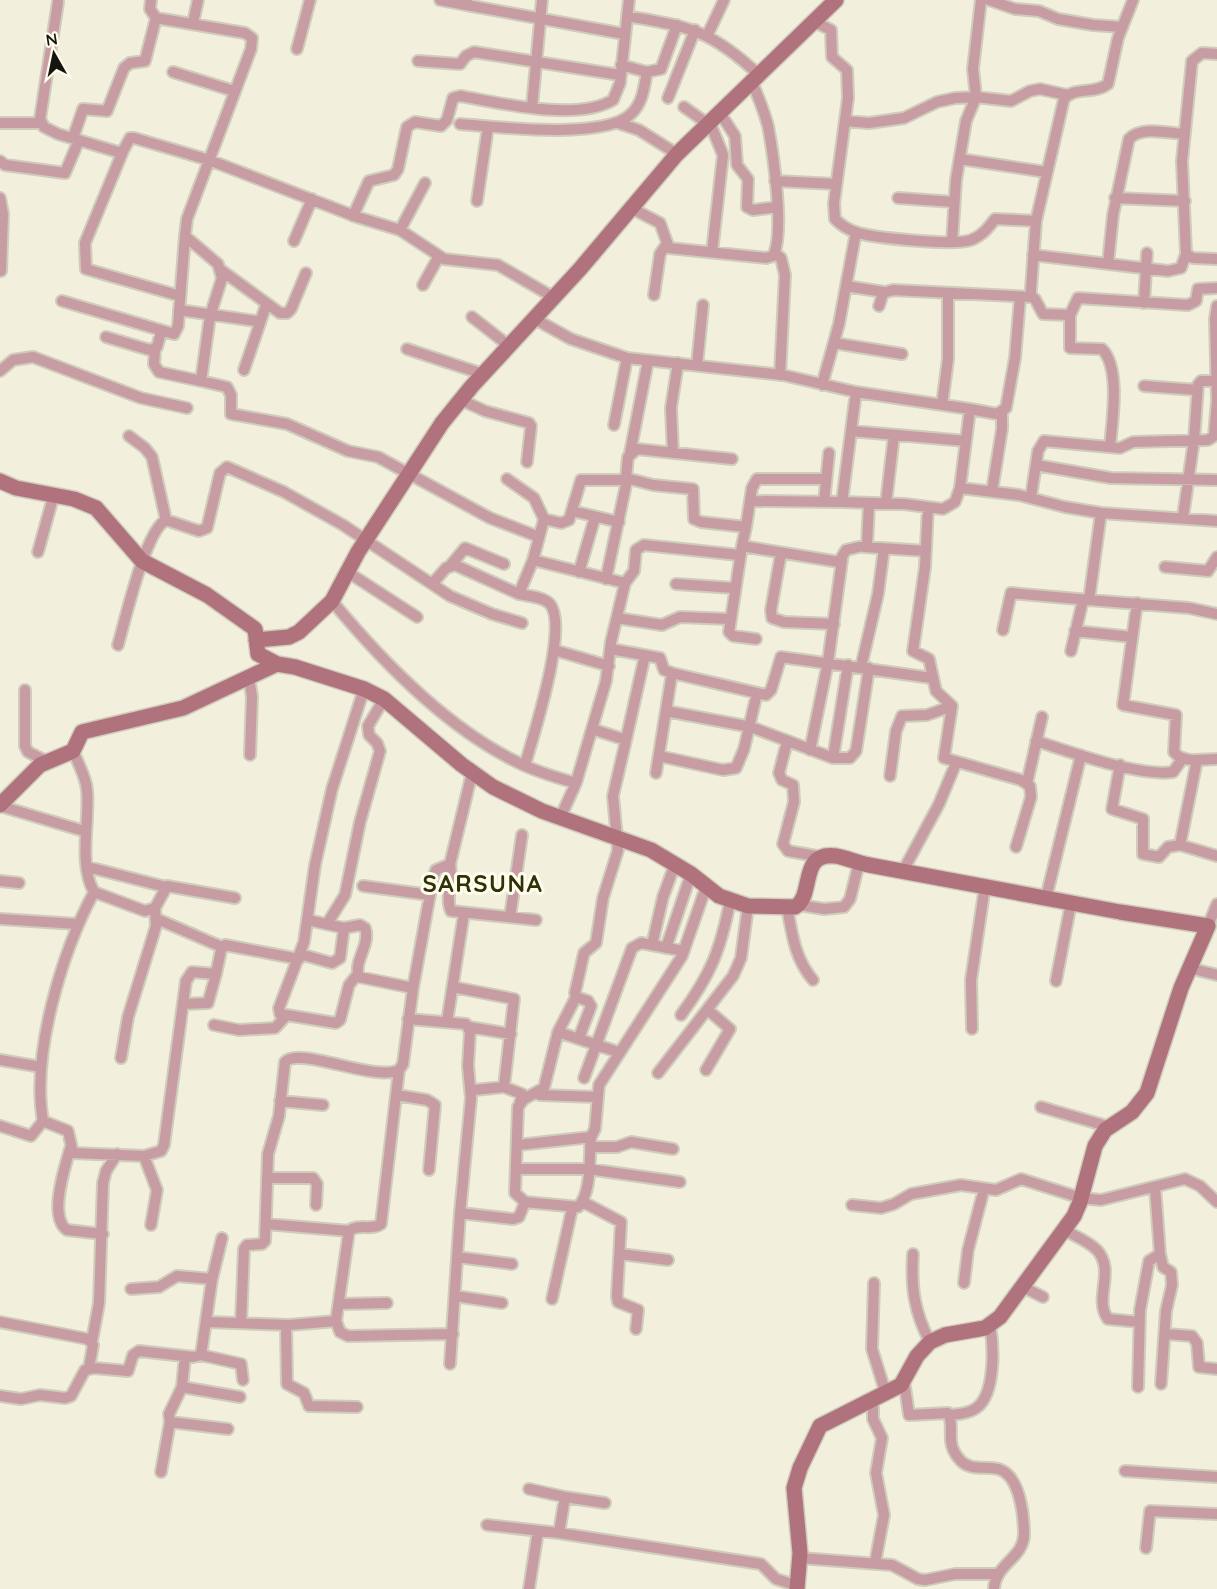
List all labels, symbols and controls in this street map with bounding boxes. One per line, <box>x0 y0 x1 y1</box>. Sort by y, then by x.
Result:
north arrow <box>24 24 84 84</box>
text: N <box>44 28 59 50</box>
district label: SARSUNA <box>423 868 543 898</box>

